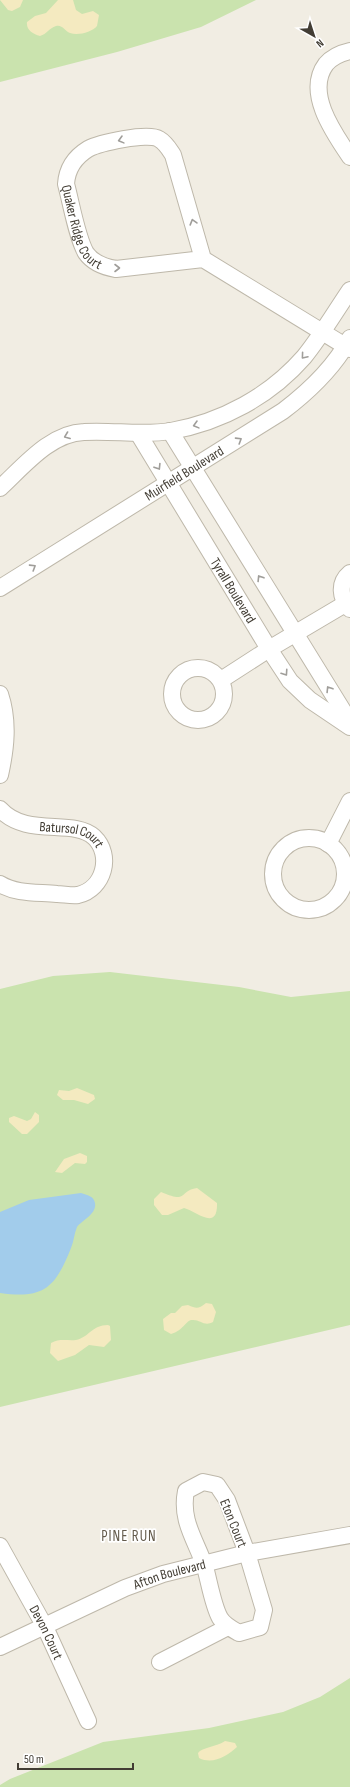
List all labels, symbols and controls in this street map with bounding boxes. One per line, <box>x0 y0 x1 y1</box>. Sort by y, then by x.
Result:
north arrow <box>294 16 334 56</box>
text: N <box>314 36 326 50</box>
one-way arrow <box>118 136 125 144</box>
street label: Quaker Ridge Court <box>58 183 105 273</box>
one-way arrow <box>189 219 198 226</box>
one-way arrow <box>115 264 121 272</box>
one-way arrow <box>301 352 308 359</box>
one-way arrow <box>193 420 200 429</box>
one-way arrow <box>64 432 71 440</box>
one-way arrow <box>234 437 241 444</box>
street label: Muirfield Boulevard <box>142 442 227 504</box>
one-way arrow <box>154 462 161 469</box>
street label: Tyrall Boulevard <box>207 555 259 627</box>
one-way arrow <box>29 565 36 572</box>
one-way arrow <box>258 576 265 583</box>
one-way arrow <box>280 669 288 676</box>
one-way arrow <box>326 686 333 693</box>
street label: Batursol Court <box>39 818 108 851</box>
street label: Eton Court <box>216 1496 251 1550</box>
district label: PINE RUN <box>101 1527 157 1546</box>
street label: Afton Boulevard <box>130 1556 208 1594</box>
street label: Devon Court <box>25 1602 67 1662</box>
scale bar <box>18 1745 133 1771</box>
text: 50 m <box>24 1752 44 1767</box>

